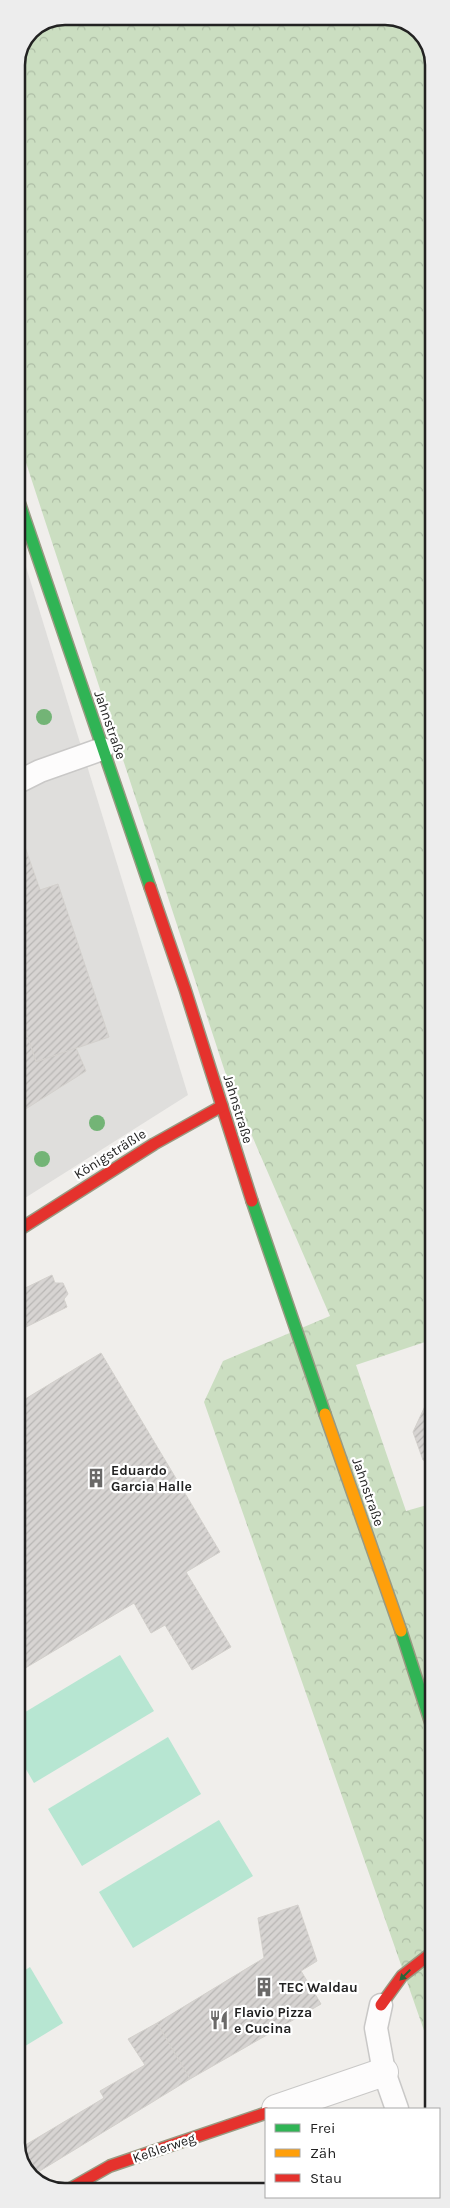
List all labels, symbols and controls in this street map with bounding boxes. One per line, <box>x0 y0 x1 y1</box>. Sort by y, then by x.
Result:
street label: Jahnstraße <box>90 688 130 762</box>
street label: Jahnstraße <box>219 1072 257 1146</box>
street label: Königsträßle <box>71 1125 149 1183</box>
street label: Jahnstraße <box>348 1455 388 1529</box>
place label: Eduardo Garcia Halle <box>111 1462 192 1495</box>
building icon: Eduardo Garcia Halle <box>85 1467 107 1489</box>
one-way arrow <box>399 1969 411 1981</box>
building icon: TEC Waldau <box>253 1976 275 1998</box>
place label: TEC Waldau <box>279 1979 358 1996</box>
place label: Flavio Pizza e Cucina <box>234 2004 312 2037</box>
restaurant icon: Flavio Pizza e Cucina <box>208 2009 230 2031</box>
legend <box>265 2108 440 2198</box>
text: Frei <box>310 2119 335 2137</box>
street label: Keßlerweg <box>130 2129 198 2167</box>
text: Zäh <box>310 2144 336 2162</box>
text: Stau <box>310 2169 342 2187</box>

